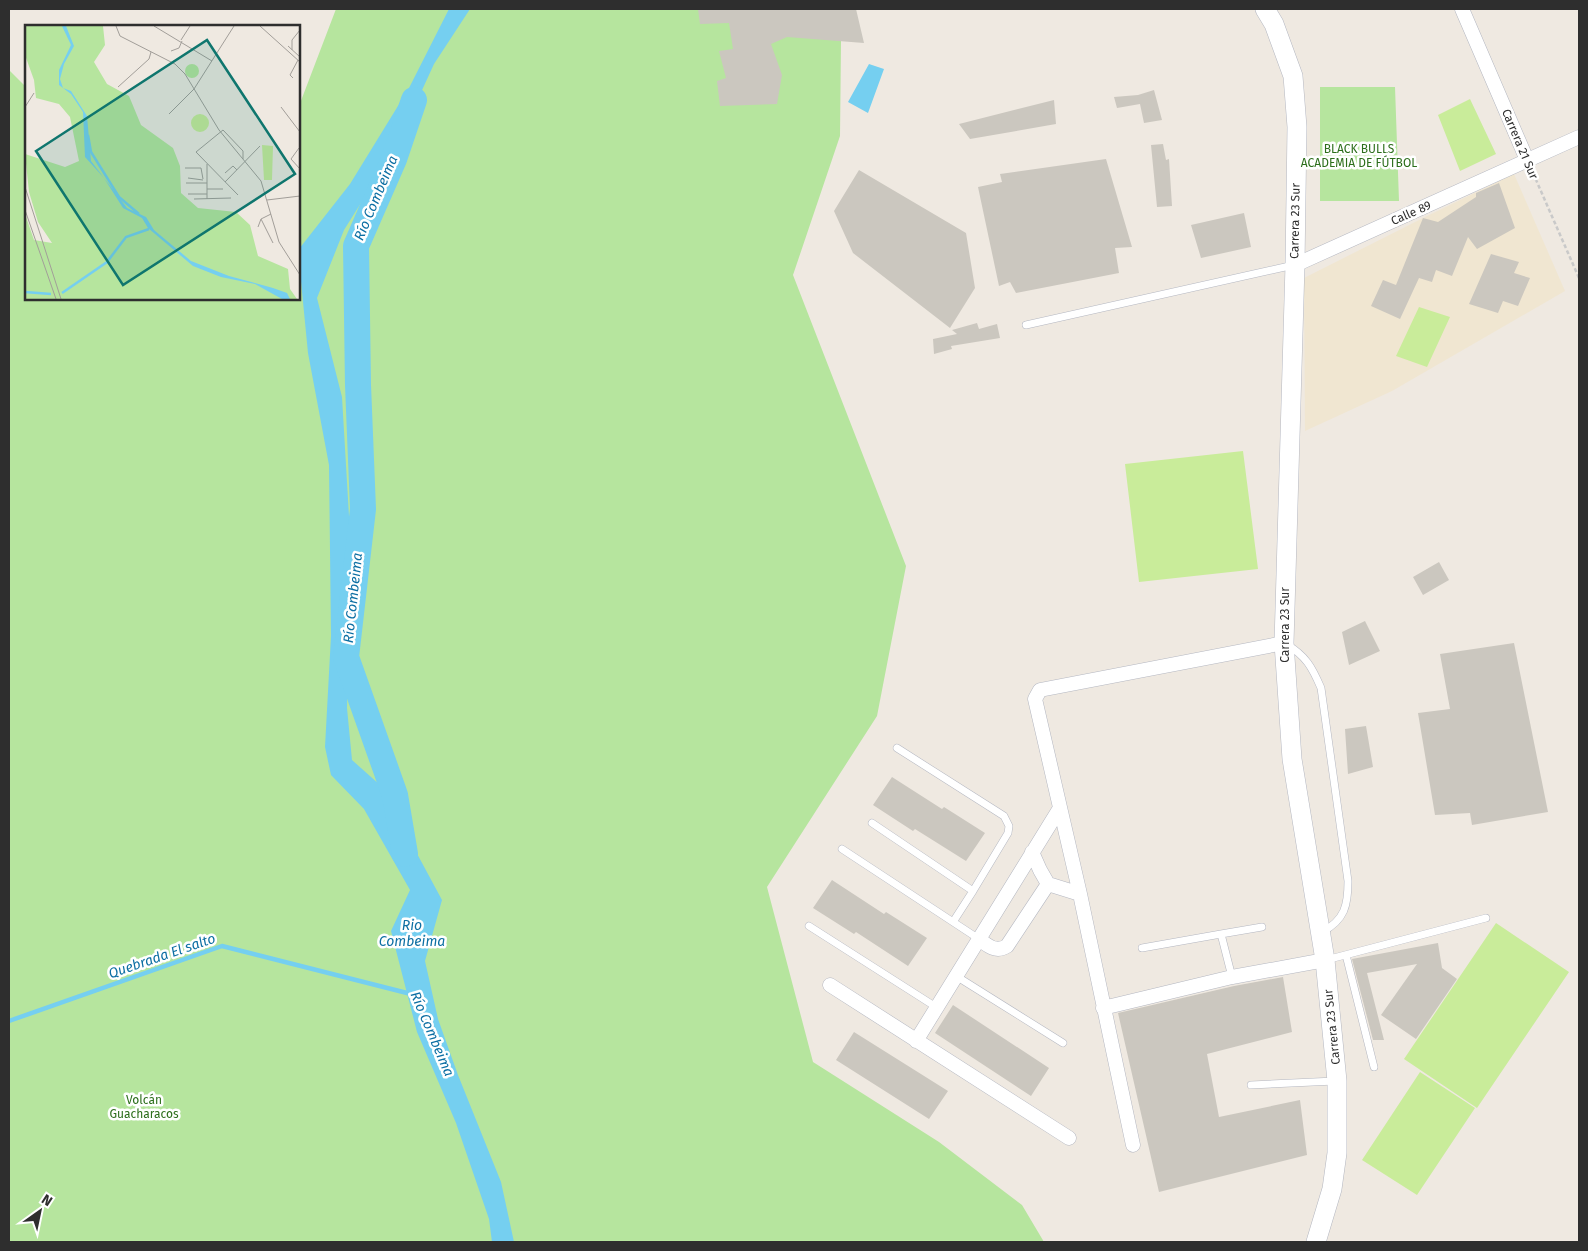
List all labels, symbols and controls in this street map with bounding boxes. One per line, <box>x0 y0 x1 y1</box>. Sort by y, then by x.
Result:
inset map <box>25 25 300 300</box>
street label: Carrera 21 Sur <box>1499 107 1541 181</box>
park label: BLACK BULLS ACADEMIA DE FÚTBOL <box>1301 142 1417 170</box>
water label: Río Combeima <box>350 153 402 243</box>
street label: Carrera 23 Sur <box>1287 183 1303 259</box>
street label: Calle 89 <box>1389 198 1433 228</box>
water label: Río Combeima <box>340 552 366 644</box>
street label: Carrera 23 Sur <box>1278 587 1292 663</box>
water label: Rio Combeima <box>379 917 445 950</box>
water label: Quebrada El salto <box>106 930 218 982</box>
street label: Carrera 23 Sur <box>1321 988 1343 1065</box>
water label: Río Combeima <box>406 989 458 1079</box>
park label: Volcán Guacharacos <box>109 1093 179 1121</box>
north arrow <box>15 1186 65 1236</box>
text: N <box>38 1191 55 1210</box>

